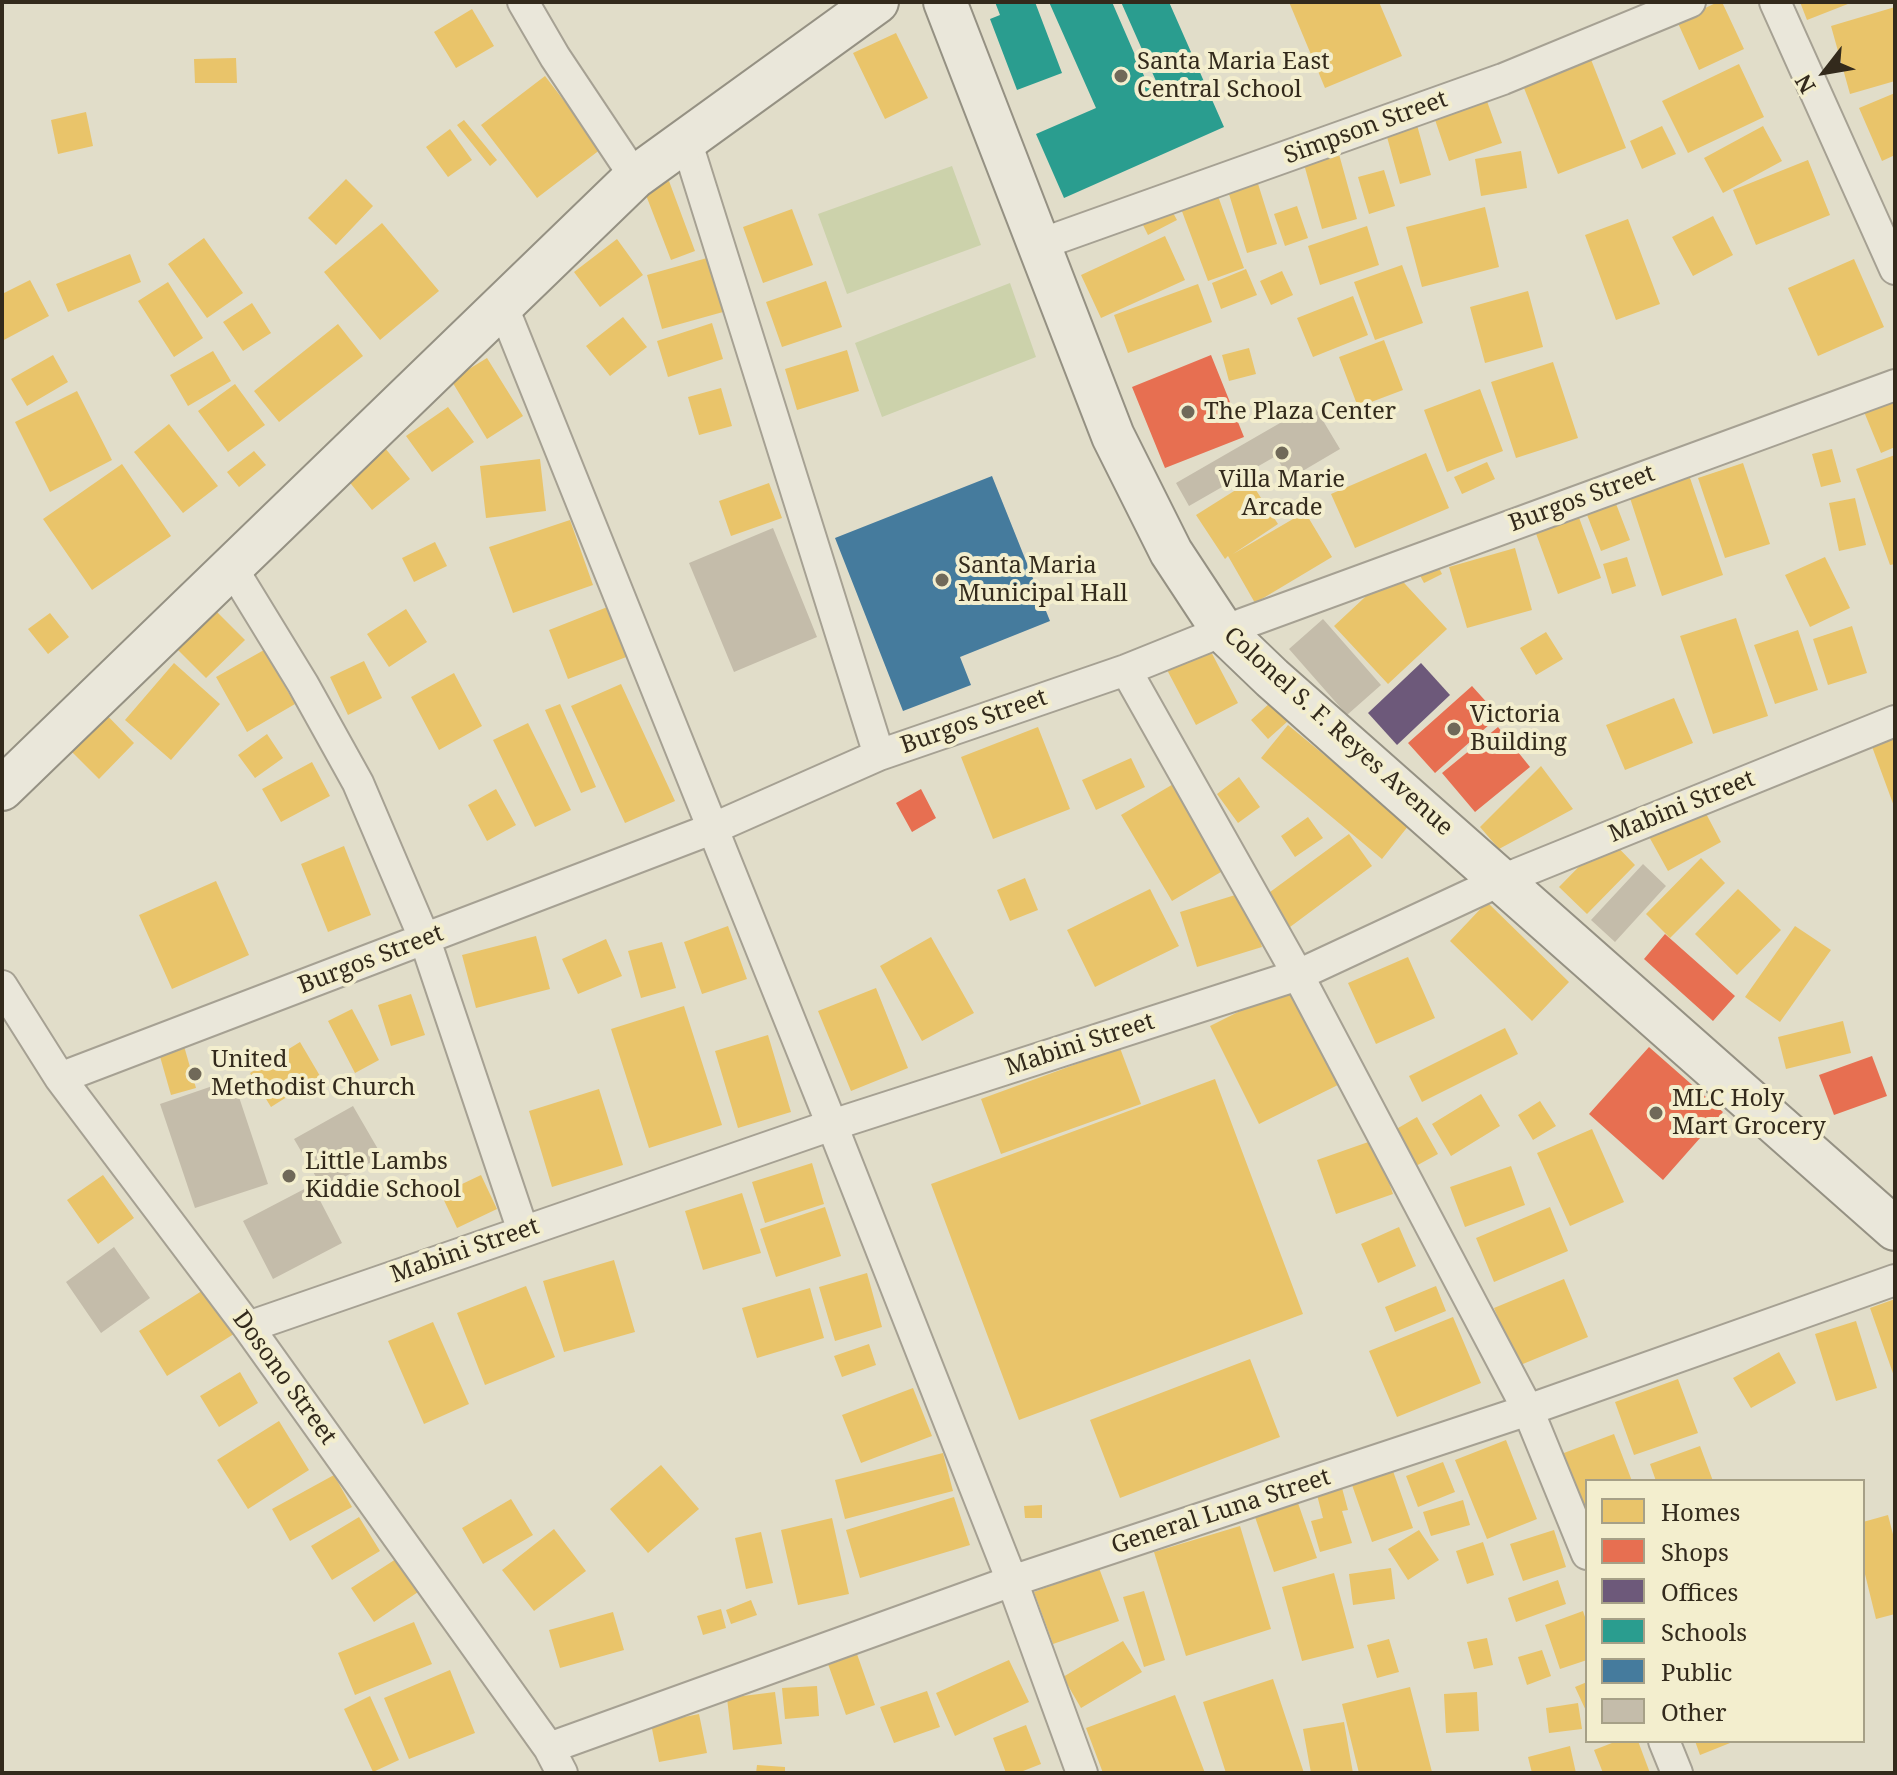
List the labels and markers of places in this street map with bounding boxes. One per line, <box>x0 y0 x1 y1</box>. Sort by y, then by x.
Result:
place label: Santa Maria East Central School <box>1137 48 1330 104</box>
marker: Santa Maria East Central School <box>1112 67 1130 85</box>
place label: The Plaza Center <box>1204 398 1396 426</box>
marker: The Plaza Center <box>1179 403 1197 421</box>
marker: Villa Marie Arcade <box>1273 444 1291 462</box>
place label: Villa Marie Arcade <box>1219 466 1345 522</box>
place label: Santa Maria Municipal Hall <box>958 552 1128 608</box>
marker: Santa Maria Municipal Hall <box>933 571 951 589</box>
place label: Victoria Building <box>1470 701 1567 757</box>
marker: Victoria Building <box>1445 720 1463 738</box>
place label: United Methodist Church <box>211 1046 415 1102</box>
marker: United Methodist Church <box>186 1065 204 1083</box>
place label: MLC Holy Mart Grocery <box>1672 1085 1826 1141</box>
marker: MLC Holy Mart Grocery <box>1647 1104 1665 1122</box>
place label: Little Lambs Kiddie School <box>305 1148 461 1204</box>
marker: Little Lambs Kiddie School <box>280 1167 298 1185</box>

